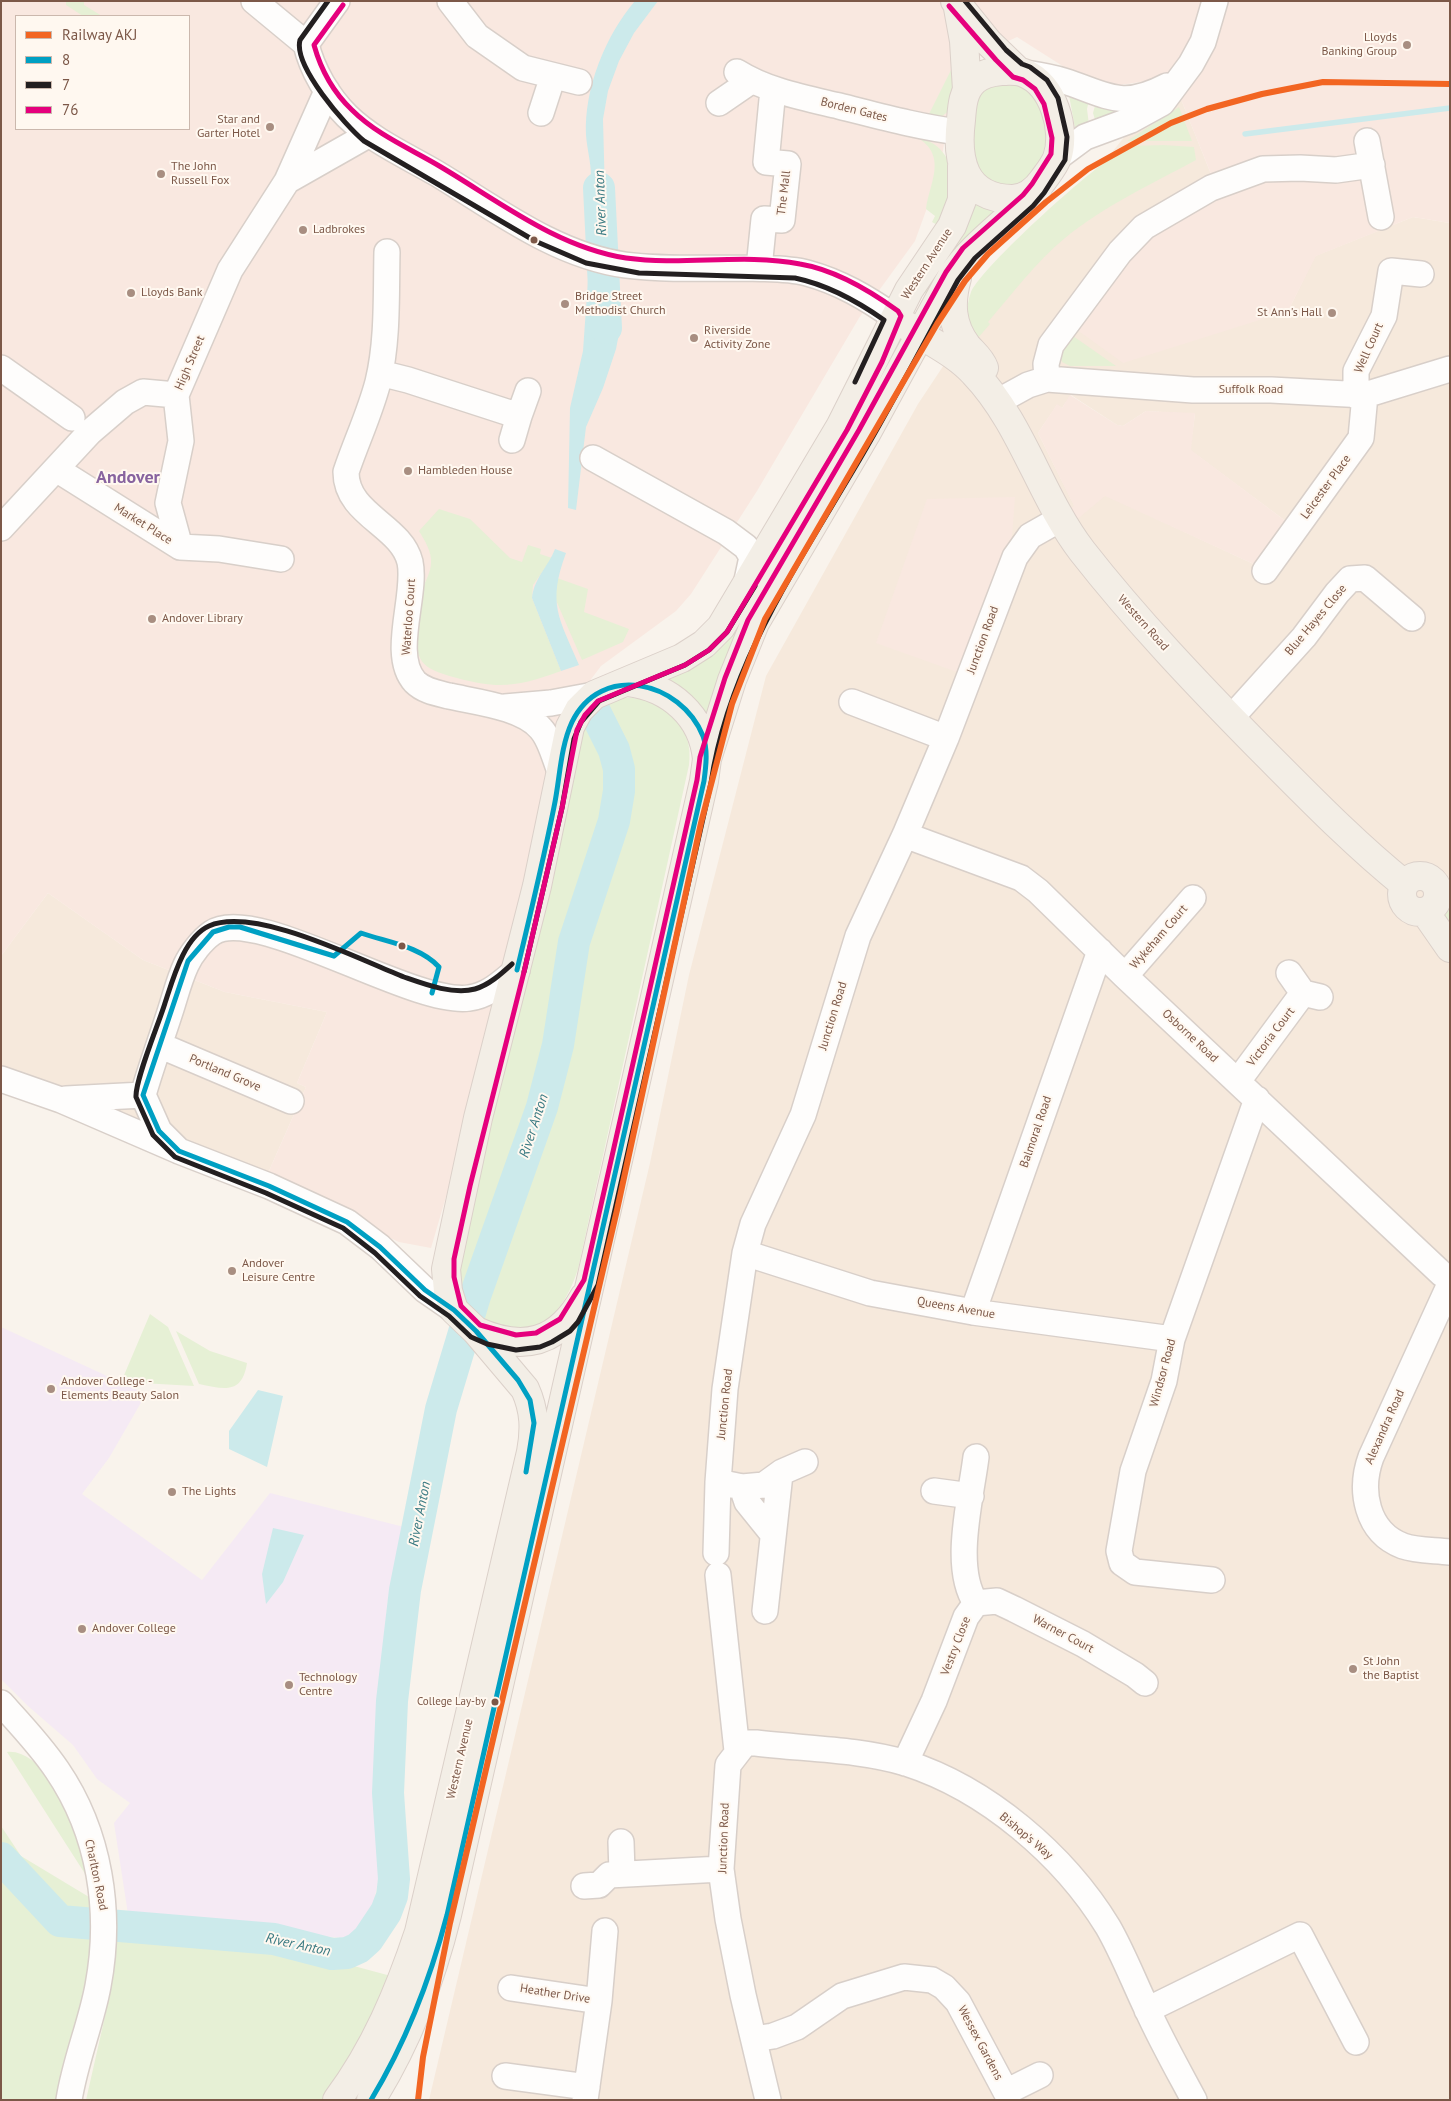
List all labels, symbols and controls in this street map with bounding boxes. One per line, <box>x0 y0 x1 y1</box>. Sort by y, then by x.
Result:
legend <box>15 15 190 130</box>
text: Railway AKJ <box>62 25 137 44</box>
place label: Lloyds Banking Group <box>1321 31 1397 59</box>
marker: Lloyds Banking Group <box>1401 39 1413 51</box>
text: 8 <box>62 50 70 69</box>
text: 7 <box>62 75 70 94</box>
street label: Borden Gates <box>819 95 889 125</box>
text: 76 <box>62 100 78 119</box>
place label: Star and Garter Hotel <box>197 113 260 141</box>
marker: Star and Garter Hotel <box>264 121 276 133</box>
place label: The John Russell Fox <box>171 160 229 188</box>
marker: The John Russell Fox <box>155 168 167 180</box>
water label: River Anton <box>591 170 611 236</box>
street label: The Mall <box>774 170 794 216</box>
place label: Ladbrokes <box>313 223 365 237</box>
marker: Ladbrokes <box>297 224 309 236</box>
street label: Western Avenue <box>899 226 955 302</box>
unlabelled marker <box>529 235 539 245</box>
place label: Lloyds Bank <box>141 286 203 300</box>
marker: Lloyds Bank <box>125 287 137 299</box>
place label: Bridge Street Methodist Church <box>575 290 666 318</box>
marker: Bridge Street Methodist Church <box>559 298 571 310</box>
place label: St Ann's Hall <box>1257 306 1322 320</box>
marker: St Ann's Hall <box>1326 307 1338 319</box>
street label: Well Court <box>1352 321 1386 375</box>
place label: Riverside Activity Zone <box>704 324 770 352</box>
marker: Riverside Activity Zone <box>688 332 700 344</box>
street label: High Street <box>172 333 208 393</box>
street label: Suffolk Road <box>1219 383 1283 397</box>
street label: Leicester Place <box>1298 452 1354 522</box>
place label: Hambleden House <box>418 464 512 478</box>
marker: Hambleden House <box>402 465 414 477</box>
district label: Andover <box>96 467 160 489</box>
street label: Market Place <box>111 500 175 548</box>
street label: Waterloo Court <box>399 578 419 656</box>
street label: Blue Hayes Close <box>1282 582 1350 658</box>
street label: Western Road <box>1114 592 1172 654</box>
street label: Junction Road <box>964 604 1002 676</box>
place label: Andover Library <box>162 612 243 626</box>
marker: Andover Library <box>146 613 158 625</box>
street label: Wykeham Court <box>1127 902 1191 972</box>
unlabelled marker <box>397 941 407 951</box>
street label: Junction Road <box>816 980 850 1052</box>
street label: Victoria Court <box>1244 1005 1298 1069</box>
street label: Osborne Road <box>1159 1006 1221 1066</box>
street label: Portland Grove <box>187 1051 263 1095</box>
water label: River Anton <box>516 1092 552 1160</box>
street label: Balmoral Road <box>1017 1094 1055 1170</box>
place label: Andover Leisure Centre <box>242 1257 315 1285</box>
marker: Andover Leisure Centre <box>226 1265 238 1277</box>
street label: Queens Avenue <box>916 1294 996 1322</box>
street label: Windsor Road <box>1147 1337 1179 1409</box>
street label: Junction Road <box>714 1368 736 1440</box>
place label: Andover College - Elements Beauty Salon <box>61 1375 179 1403</box>
marker: Andover College - Elements Beauty Salon <box>45 1383 57 1395</box>
street label: Alexandra Road <box>1362 1387 1408 1467</box>
water label: River Anton <box>405 1480 435 1548</box>
place label: The Lights <box>182 1485 236 1499</box>
marker: The Lights <box>166 1486 178 1498</box>
street label: Warner Court <box>1030 1612 1096 1656</box>
street label: Vestry Close <box>938 1614 974 1678</box>
place label: Andover College <box>92 1622 176 1636</box>
marker: Andover College <box>76 1623 88 1635</box>
place label: St John the Baptist <box>1363 1655 1419 1683</box>
marker: St John the Baptist <box>1347 1663 1359 1675</box>
place label: Technology Centre <box>299 1671 357 1699</box>
marker: Technology Centre <box>283 1679 295 1691</box>
place label: College Lay-by <box>417 1695 486 1709</box>
marker: College Lay-by <box>490 1697 500 1707</box>
street label: Western Avenue <box>444 1717 476 1801</box>
street label: Junction Road <box>716 1802 732 1874</box>
street label: Bishop's Way <box>996 1810 1056 1862</box>
street label: Charlton Road <box>81 1838 111 1912</box>
water label: River Anton <box>264 1930 332 1960</box>
street label: Heather Drive <box>519 1981 591 2007</box>
street label: Wessex Gardens <box>954 2003 1006 2083</box>

